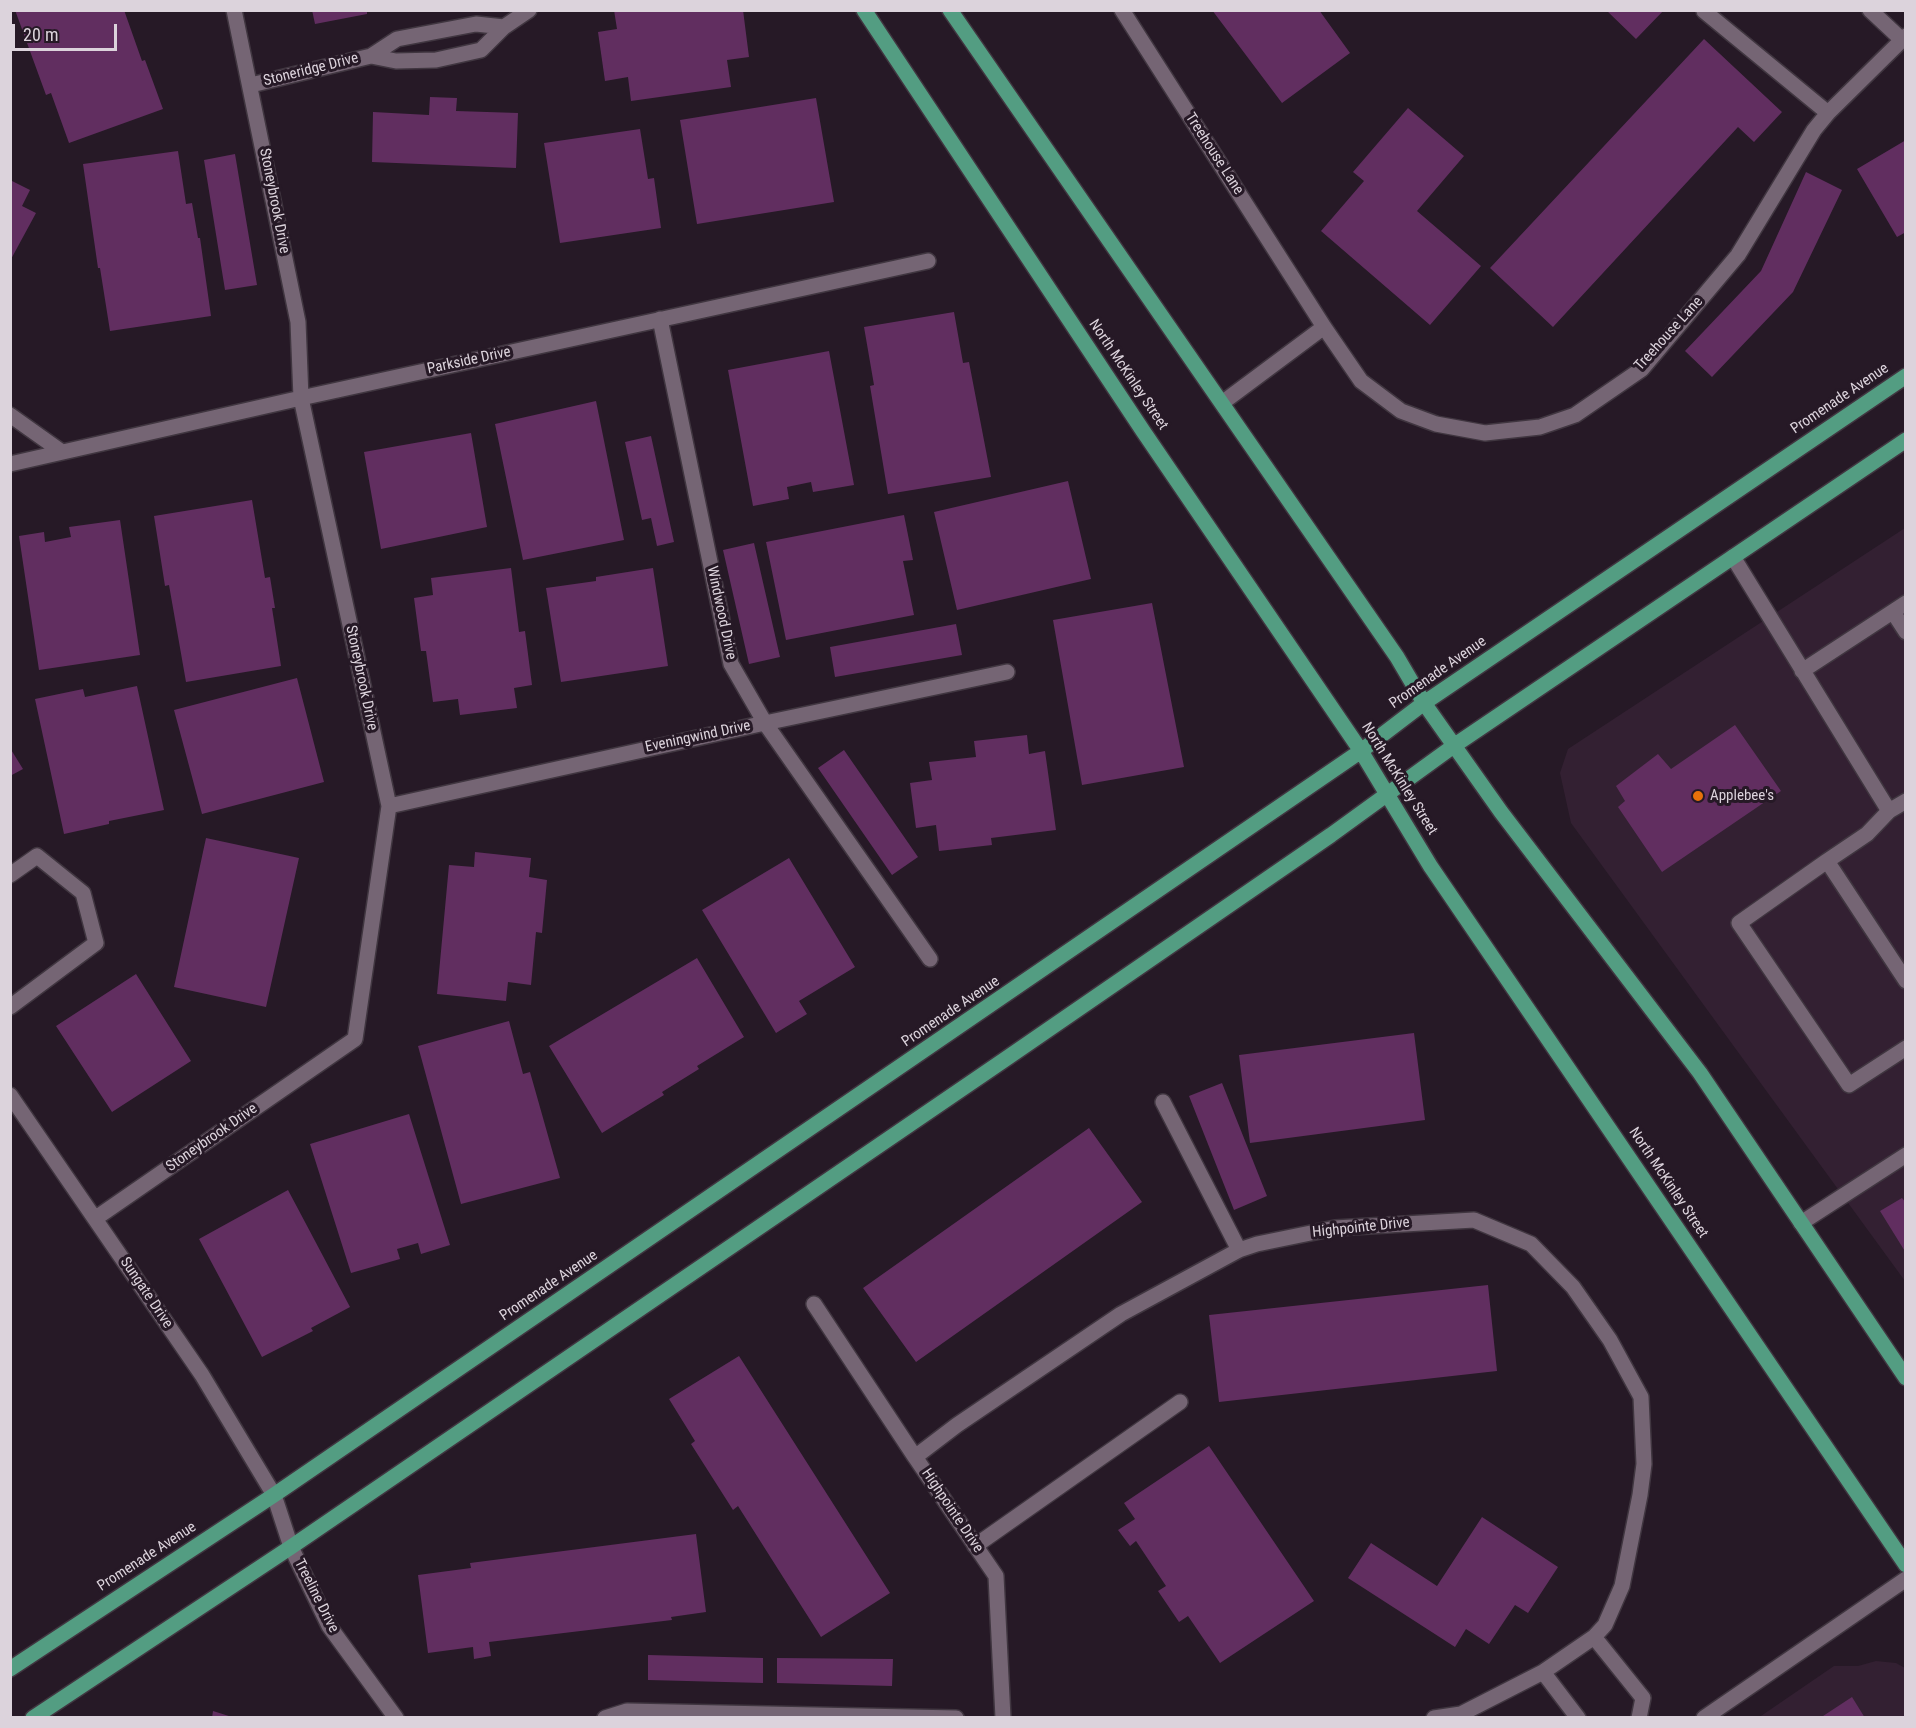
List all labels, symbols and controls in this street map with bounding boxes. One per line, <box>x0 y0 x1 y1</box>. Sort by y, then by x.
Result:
scale bar <box>15 12 120 50</box>
text: 20 m <box>23 24 58 45</box>
street label: Stoneridge Drive <box>262 50 360 90</box>
street label: Treehouse Lane <box>1181 110 1247 198</box>
street label: Stoneybrook Drive <box>255 147 293 255</box>
street label: Treehouse Lane <box>1631 293 1707 375</box>
street label: North McKinley Street <box>1084 316 1172 434</box>
street label: Parkside Drive <box>426 343 512 379</box>
street label: Promenade Avenue <box>1788 360 1892 438</box>
street label: Windwood Drive <box>702 565 740 661</box>
street label: Stoneybrook Drive <box>341 624 381 732</box>
street label: Promenade Avenue <box>1386 633 1490 713</box>
street label: Eveningwind Drive <box>644 717 752 757</box>
street label: North McKinley Street <box>1357 719 1441 839</box>
place label: Applebee's <box>1710 787 1774 805</box>
marker: Applebee's <box>1691 789 1705 803</box>
street label: Promenade Avenue <box>899 973 1003 1051</box>
street label: Stoneybrook Drive <box>163 1100 261 1176</box>
street label: North McKinley Street <box>1624 1124 1712 1242</box>
street label: Highpointe Drive <box>1311 1214 1411 1242</box>
street label: Promenade Avenue <box>497 1247 601 1325</box>
street label: Sungate Drive <box>116 1254 176 1332</box>
street label: Highpointe Drive <box>917 1465 987 1557</box>
street label: Promenade Avenue <box>94 1518 200 1596</box>
street label: Treeline Drive <box>290 1556 342 1636</box>

